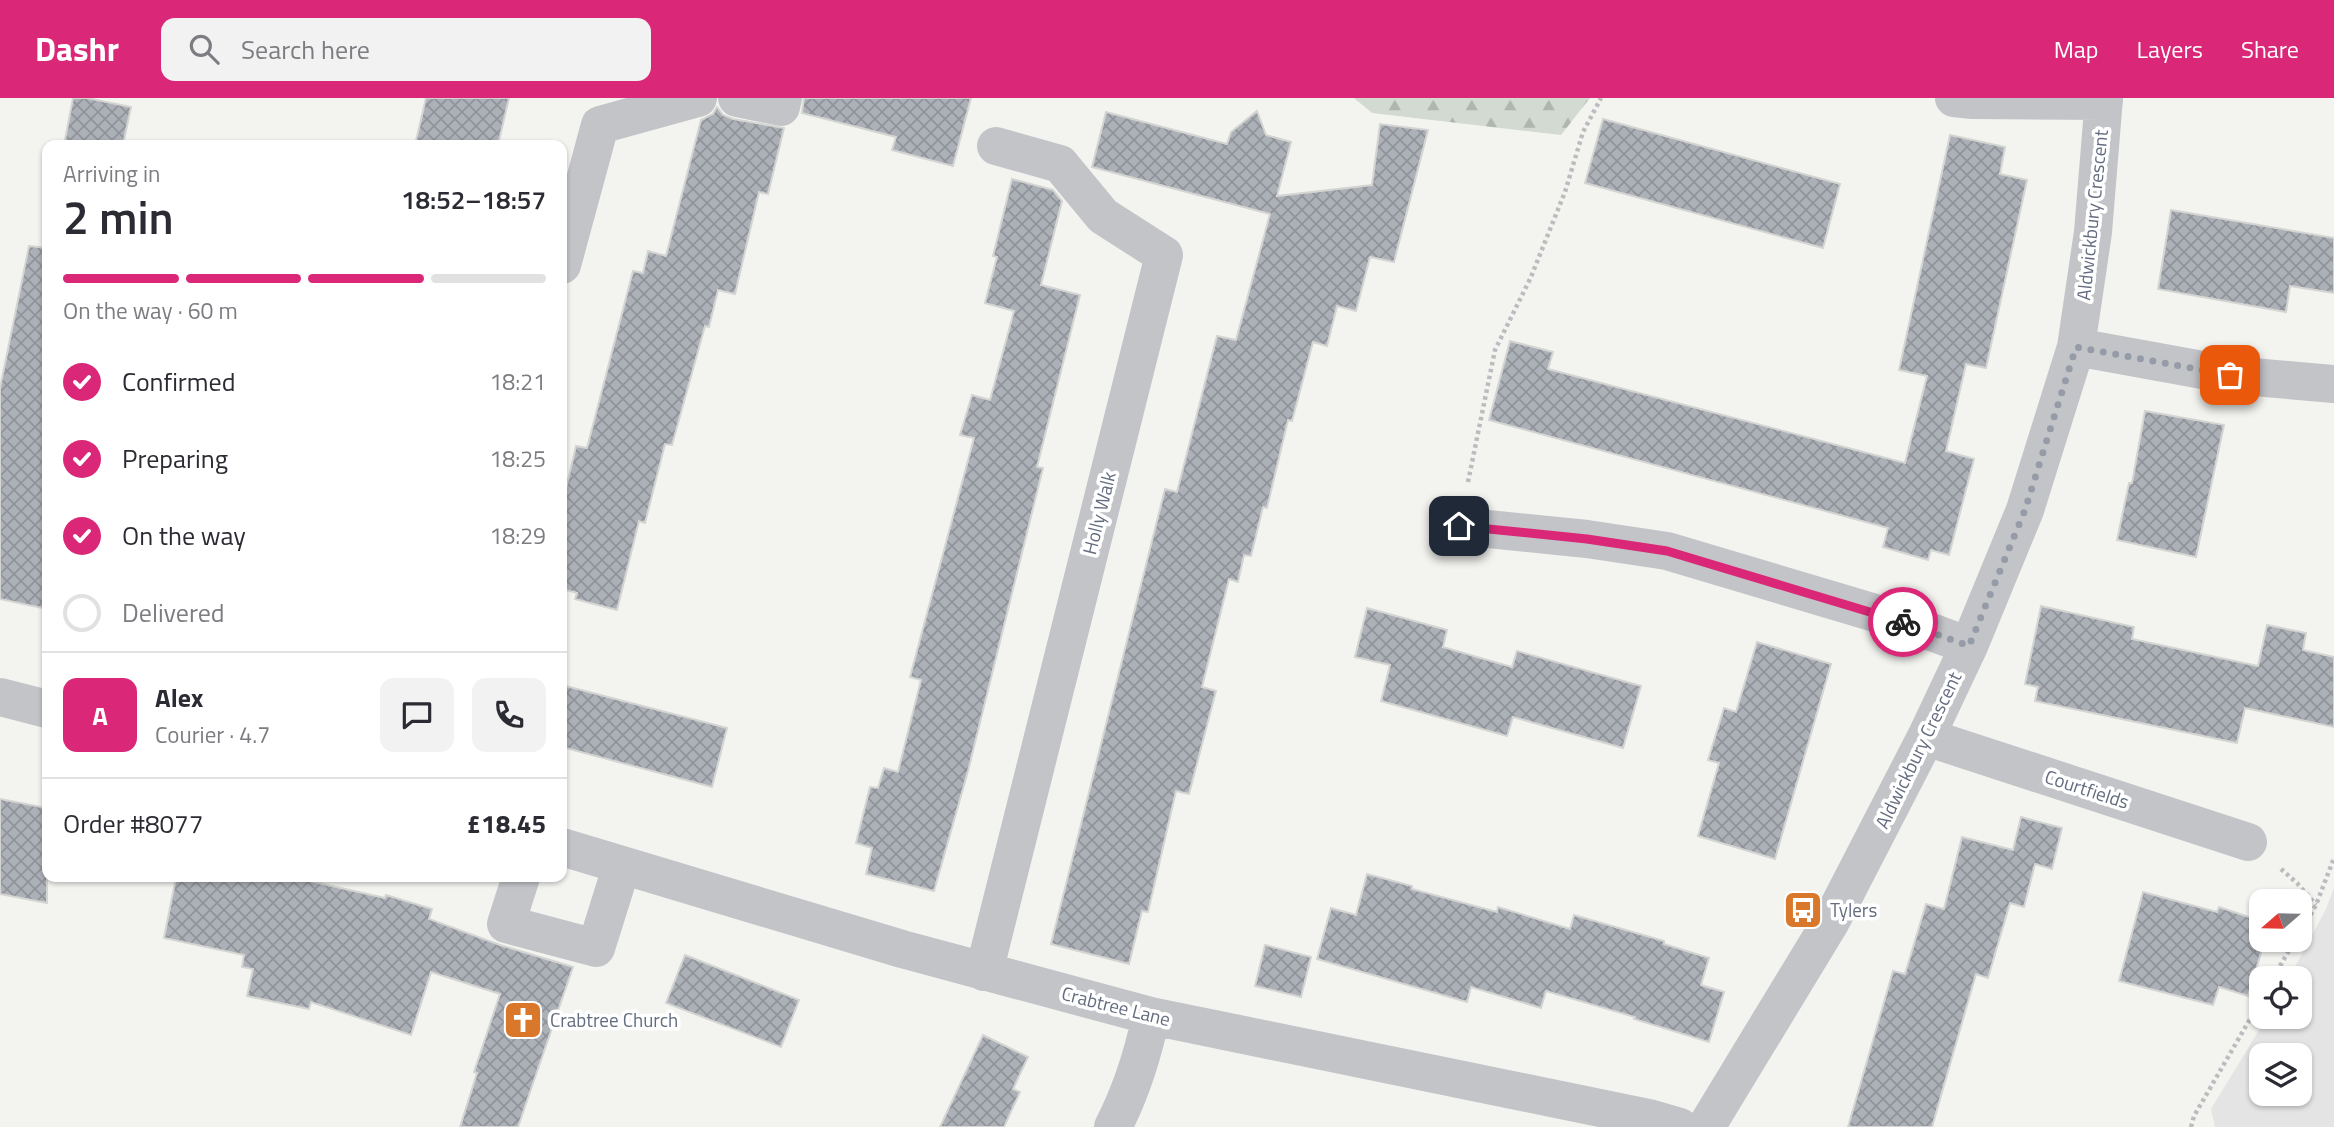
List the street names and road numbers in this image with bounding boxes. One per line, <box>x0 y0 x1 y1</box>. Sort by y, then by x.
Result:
street label: Aldwickbury Crescent <box>2068 128 2115 302</box>
street label: Holly Walk <box>1074 468 1123 557</box>
street label: Aldwickbury Crescent <box>1867 666 1968 833</box>
street label: Courtfields <box>2041 761 2133 816</box>
street label: Crabtree Lane <box>1059 978 1174 1033</box>

